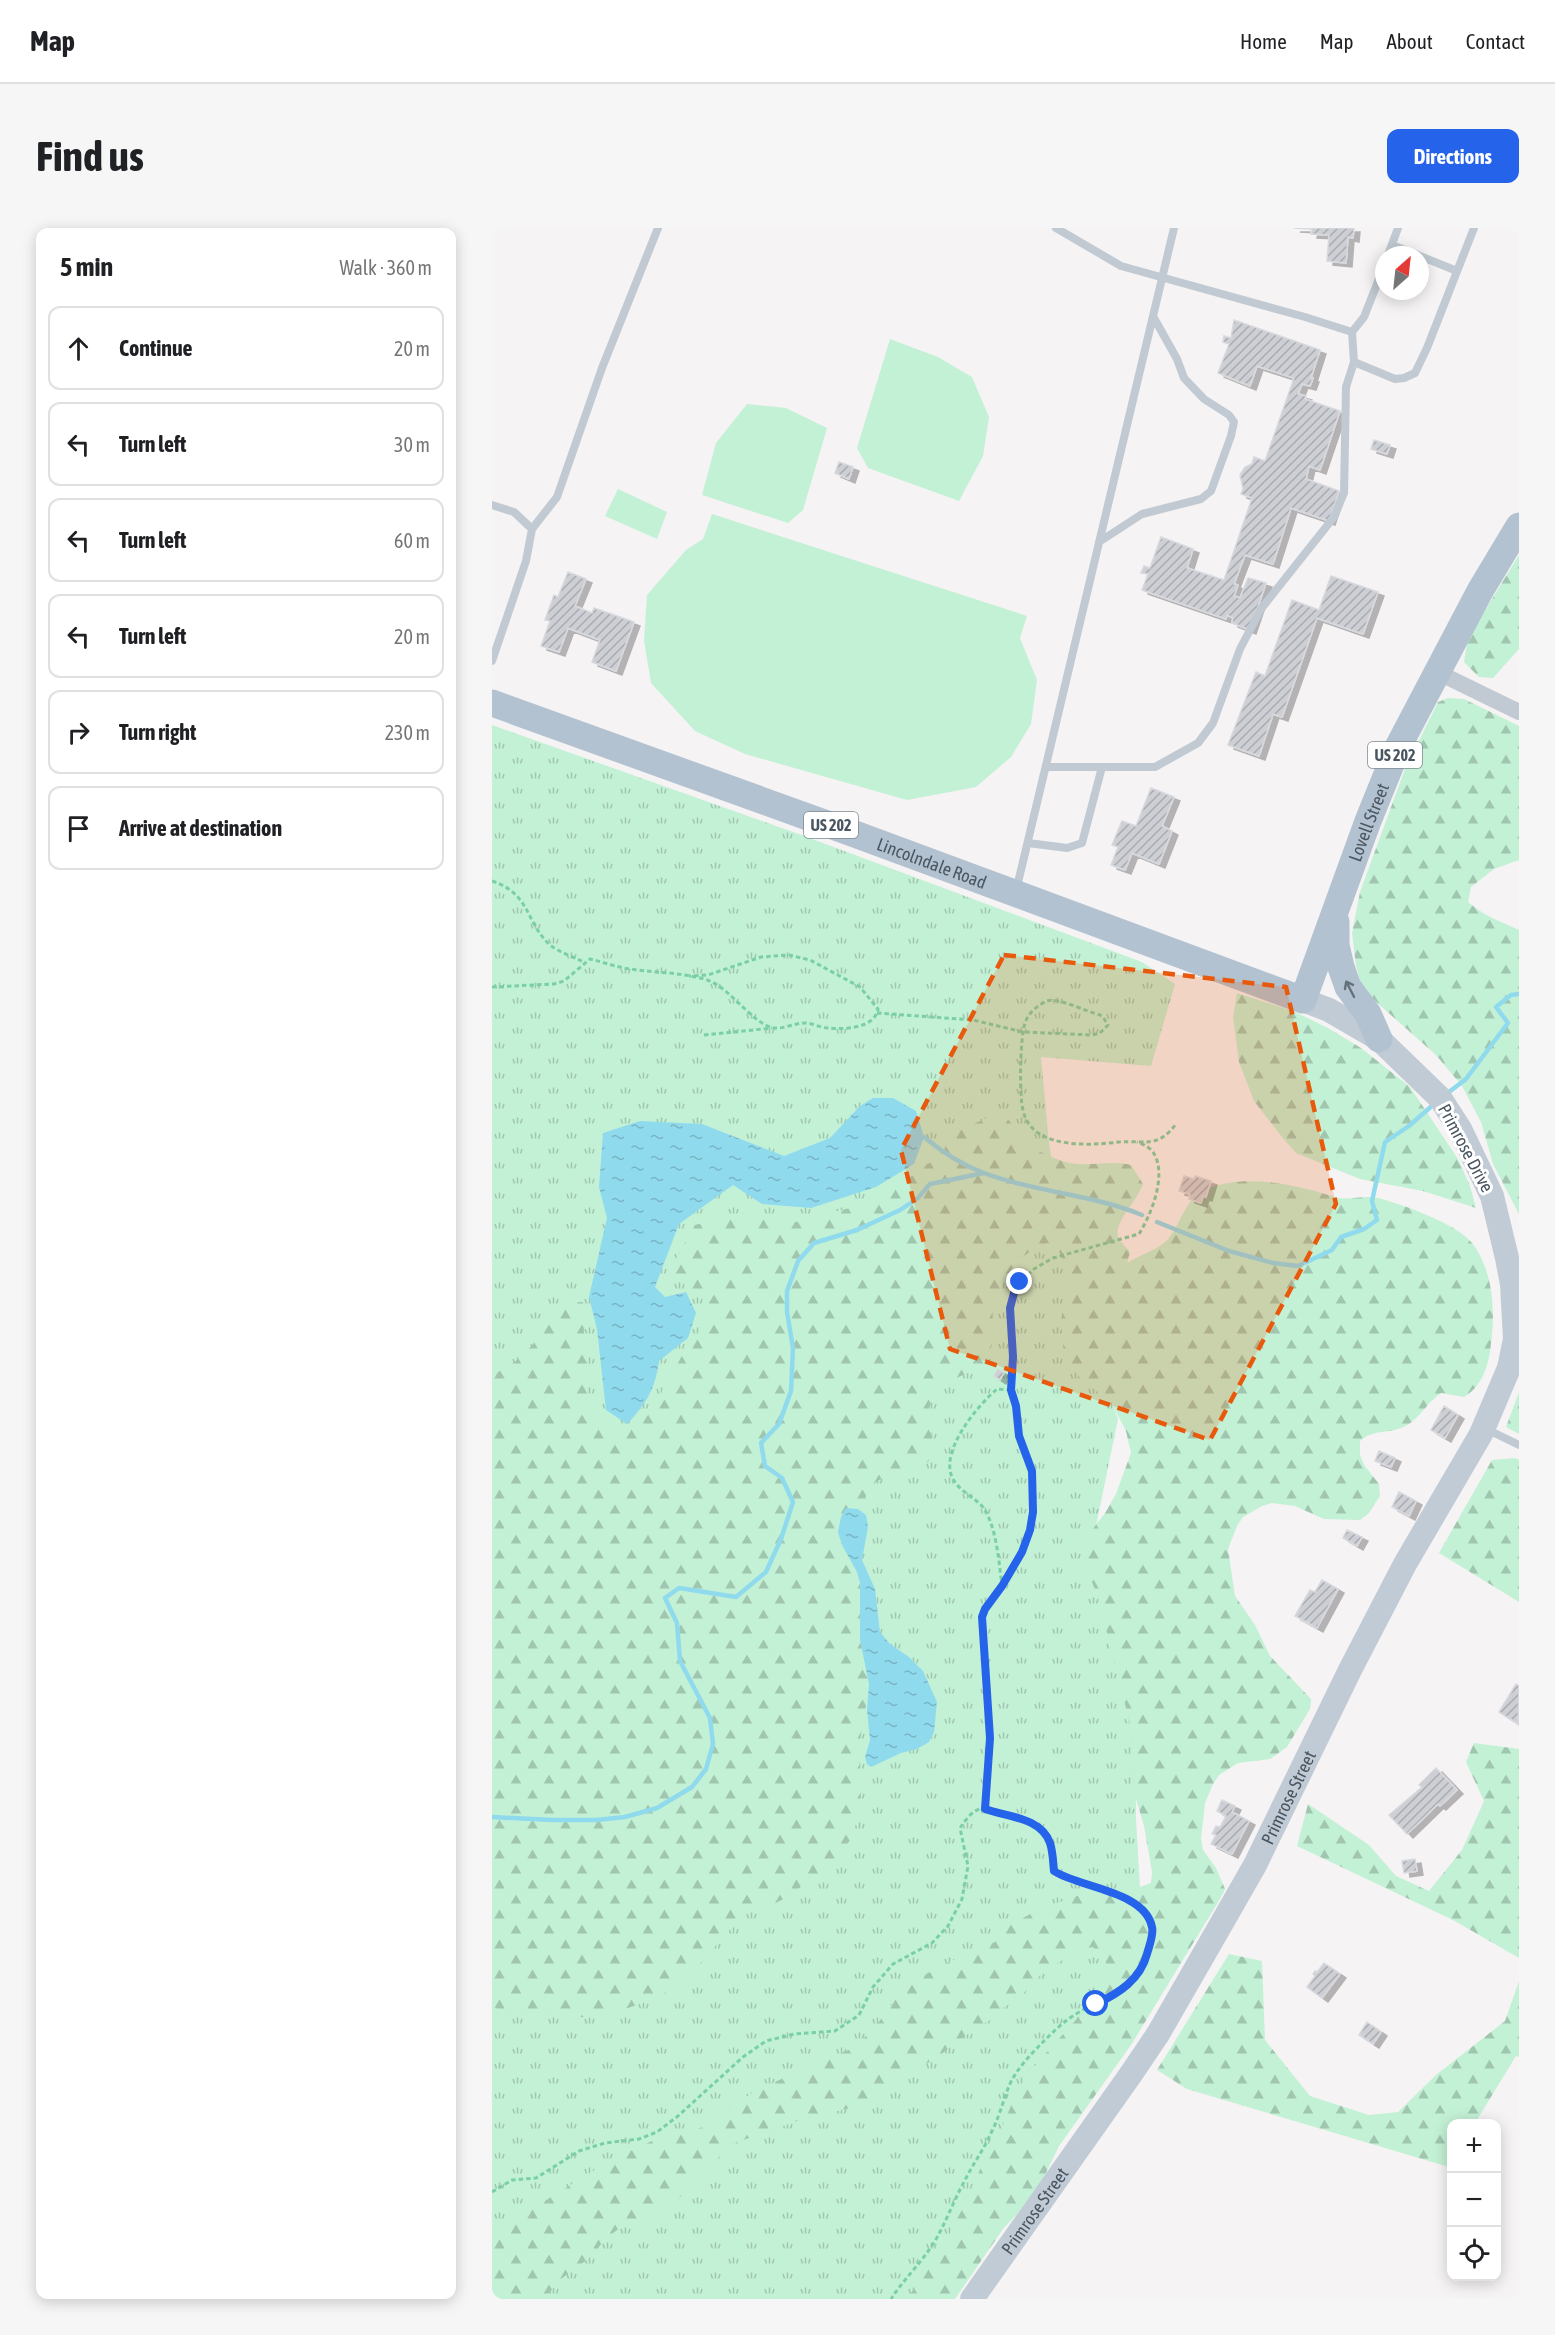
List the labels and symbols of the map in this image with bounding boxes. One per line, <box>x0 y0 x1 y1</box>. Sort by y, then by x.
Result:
north arrow <box>1375 246 1429 300</box>
road number: US 202 <box>1368 742 1422 768</box>
street label: Lovell Street <box>1344 780 1393 864</box>
road number: US 202 <box>804 812 858 838</box>
street label: Lincolndale Road <box>874 833 990 892</box>
one-way arrow <box>1344 980 1356 998</box>
street label: Primrose Drive <box>1434 1100 1498 1196</box>
route end <box>1006 1268 1032 1294</box>
street label: Primrose Street <box>1256 1747 1320 1848</box>
route start <box>1082 1990 1108 2016</box>
street label: Primrose Street <box>996 2163 1072 2258</box>

